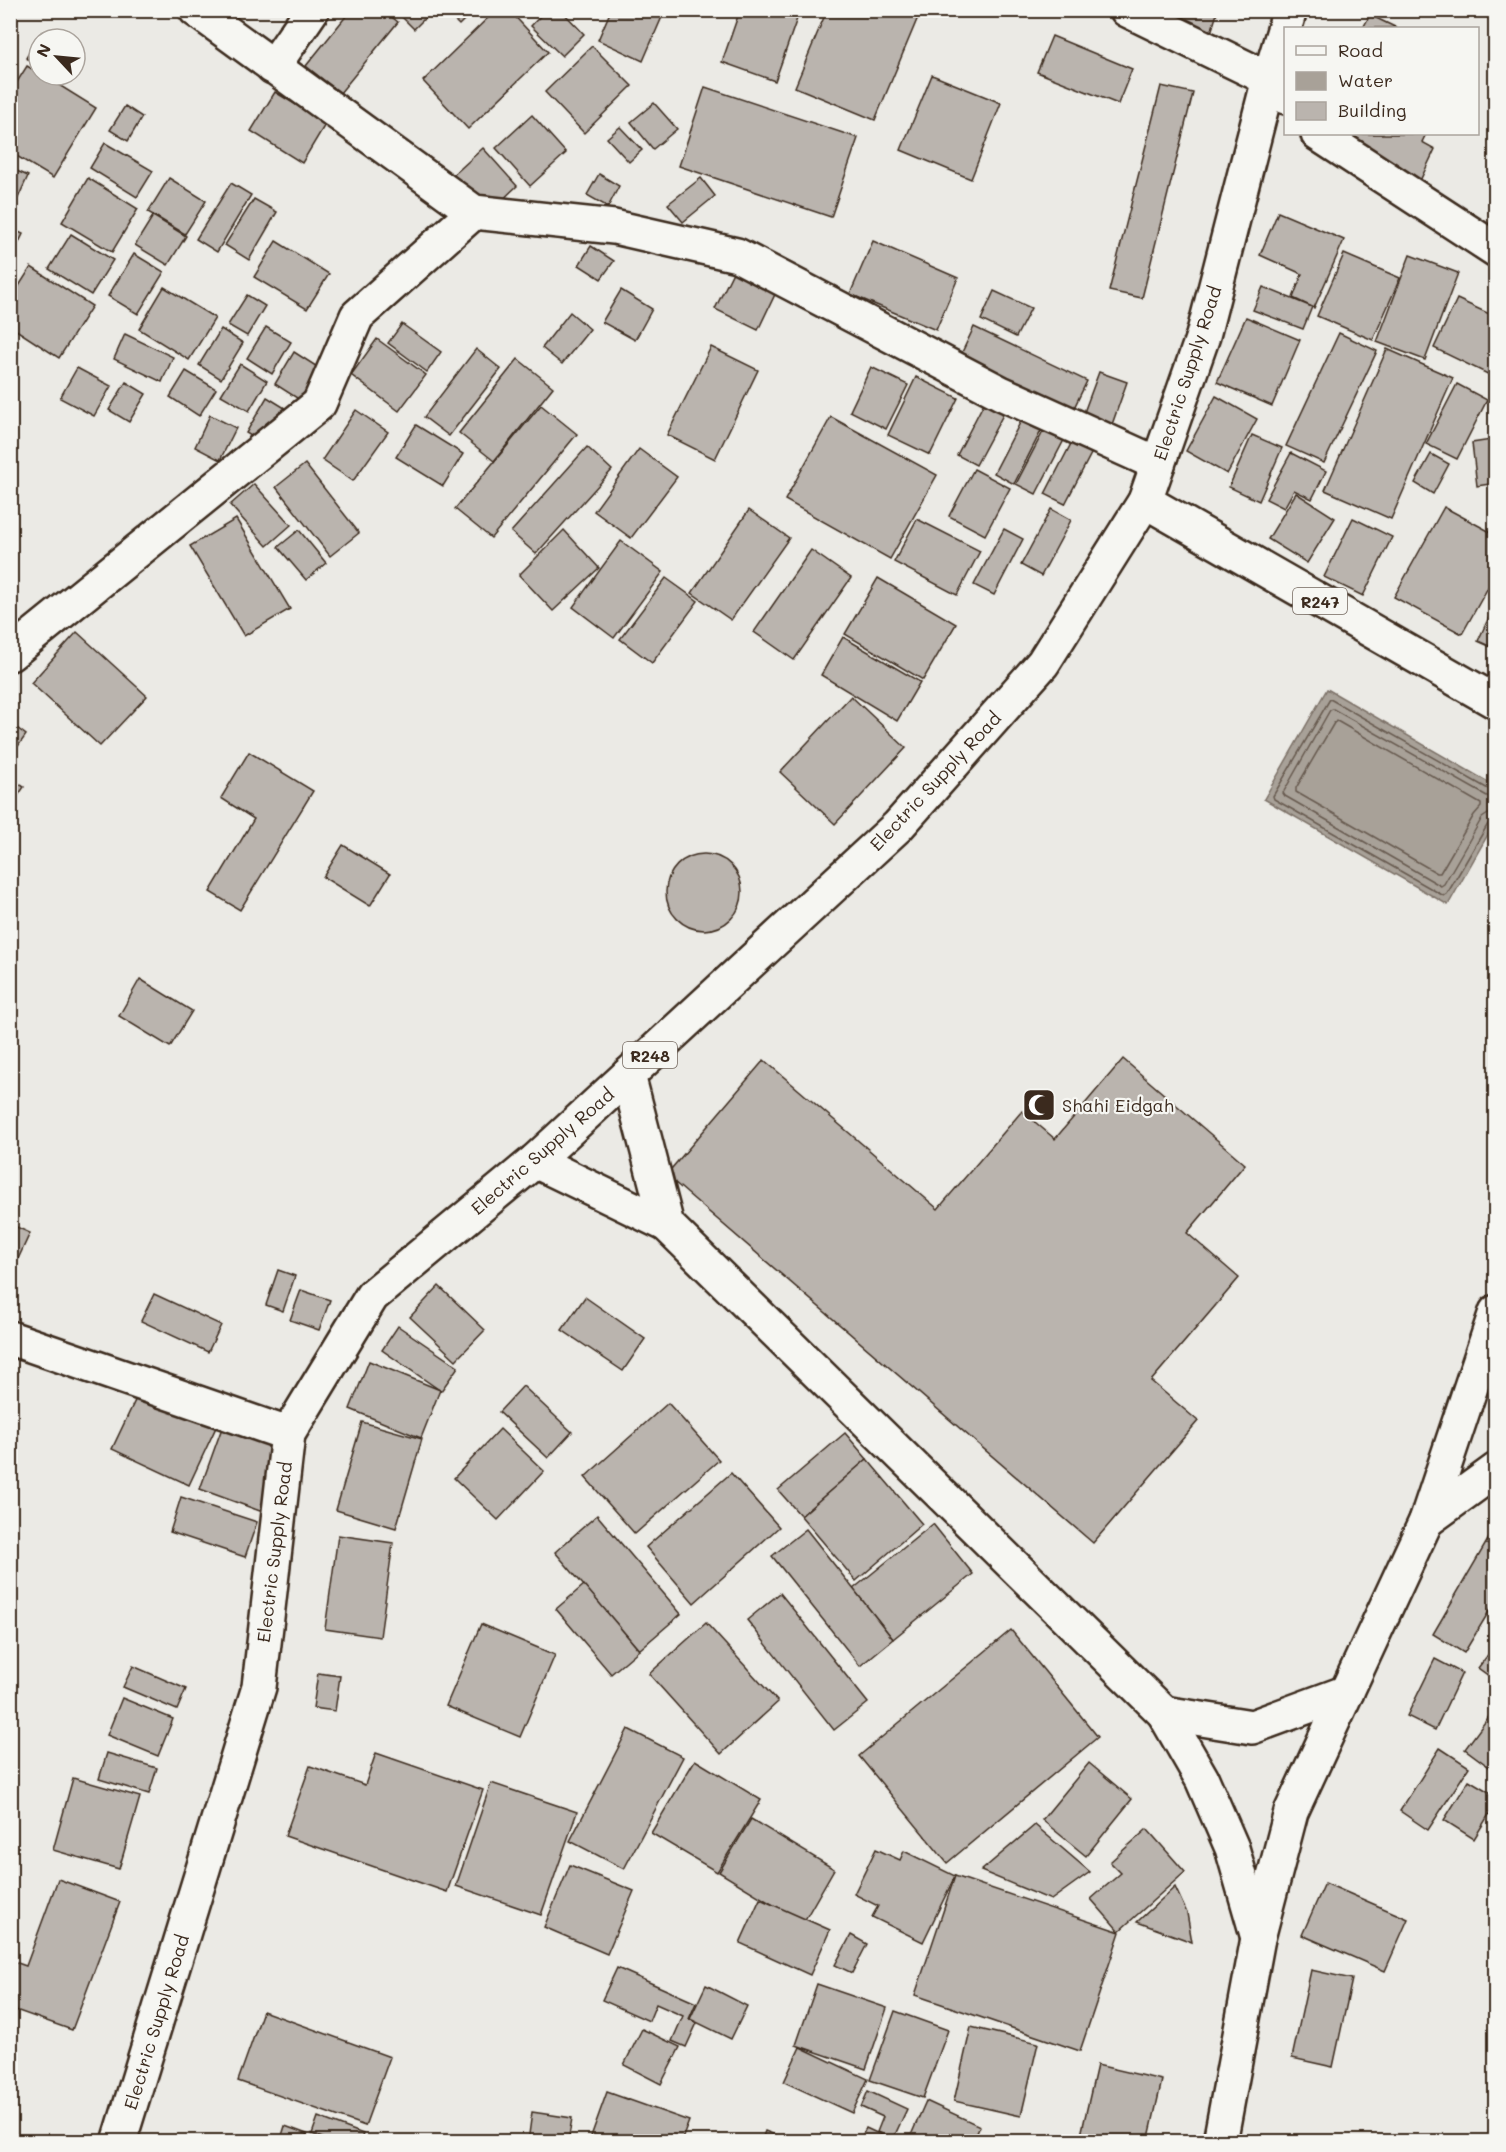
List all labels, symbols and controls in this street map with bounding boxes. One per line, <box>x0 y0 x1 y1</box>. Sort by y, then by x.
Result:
north arrow <box>27 27 87 87</box>
legend <box>1284 27 1479 135</box>
text: Road <box>1338 38 1383 62</box>
text: N <box>31 40 55 60</box>
text: Water <box>1338 68 1393 92</box>
text: Building <box>1338 98 1406 122</box>
street label: Electric Supply Road <box>1147 283 1227 463</box>
road number: R247 <box>1293 588 1347 614</box>
street label: Electric Supply Road <box>864 706 1006 856</box>
road number: R248 <box>623 1042 677 1068</box>
street label: Electric Supply Road <box>465 1082 619 1220</box>
mosque icon: Shahi Eidgah <box>1021 1087 1057 1123</box>
place label: Shahi Eidgah <box>1062 1093 1174 1117</box>
street label: Electric Supply Road <box>251 1460 297 1644</box>
street label: Electric Supply Road <box>118 1931 194 2113</box>

